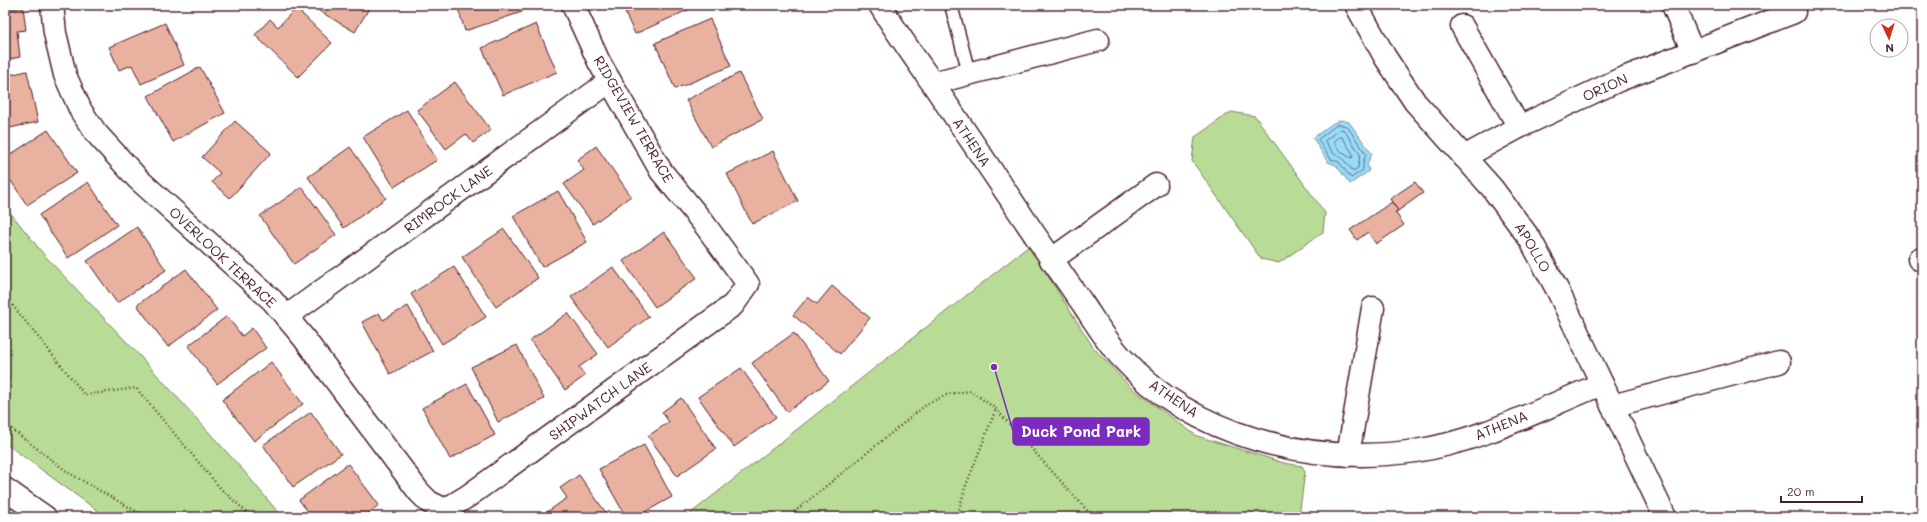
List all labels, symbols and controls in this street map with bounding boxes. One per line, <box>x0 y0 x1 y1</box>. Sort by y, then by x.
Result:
north arrow <box>1869 18 1909 58</box>
text: N <box>1885 41 1894 56</box>
street label: RIDGEVIEW TERRACE <box>590 52 678 186</box>
street label: ORION <box>1579 69 1631 105</box>
street label: ATHENA <box>949 114 995 170</box>
street label: RIMROCK LANE <box>400 161 496 237</box>
street label: OVERLOOK TERRACE <box>165 202 281 312</box>
street label: APOLLO <box>1511 218 1555 276</box>
street label: SHIPWATCH LANE <box>545 357 655 445</box>
street label: ATHENA <box>1146 375 1202 421</box>
street label: ATHENA <box>1472 406 1530 444</box>
callout: Duck Pond Park <box>1013 418 1149 445</box>
text: Duck Pond Park <box>1021 421 1141 441</box>
scale bar <box>1781 478 1862 504</box>
text: 20 m <box>1787 483 1815 499</box>

